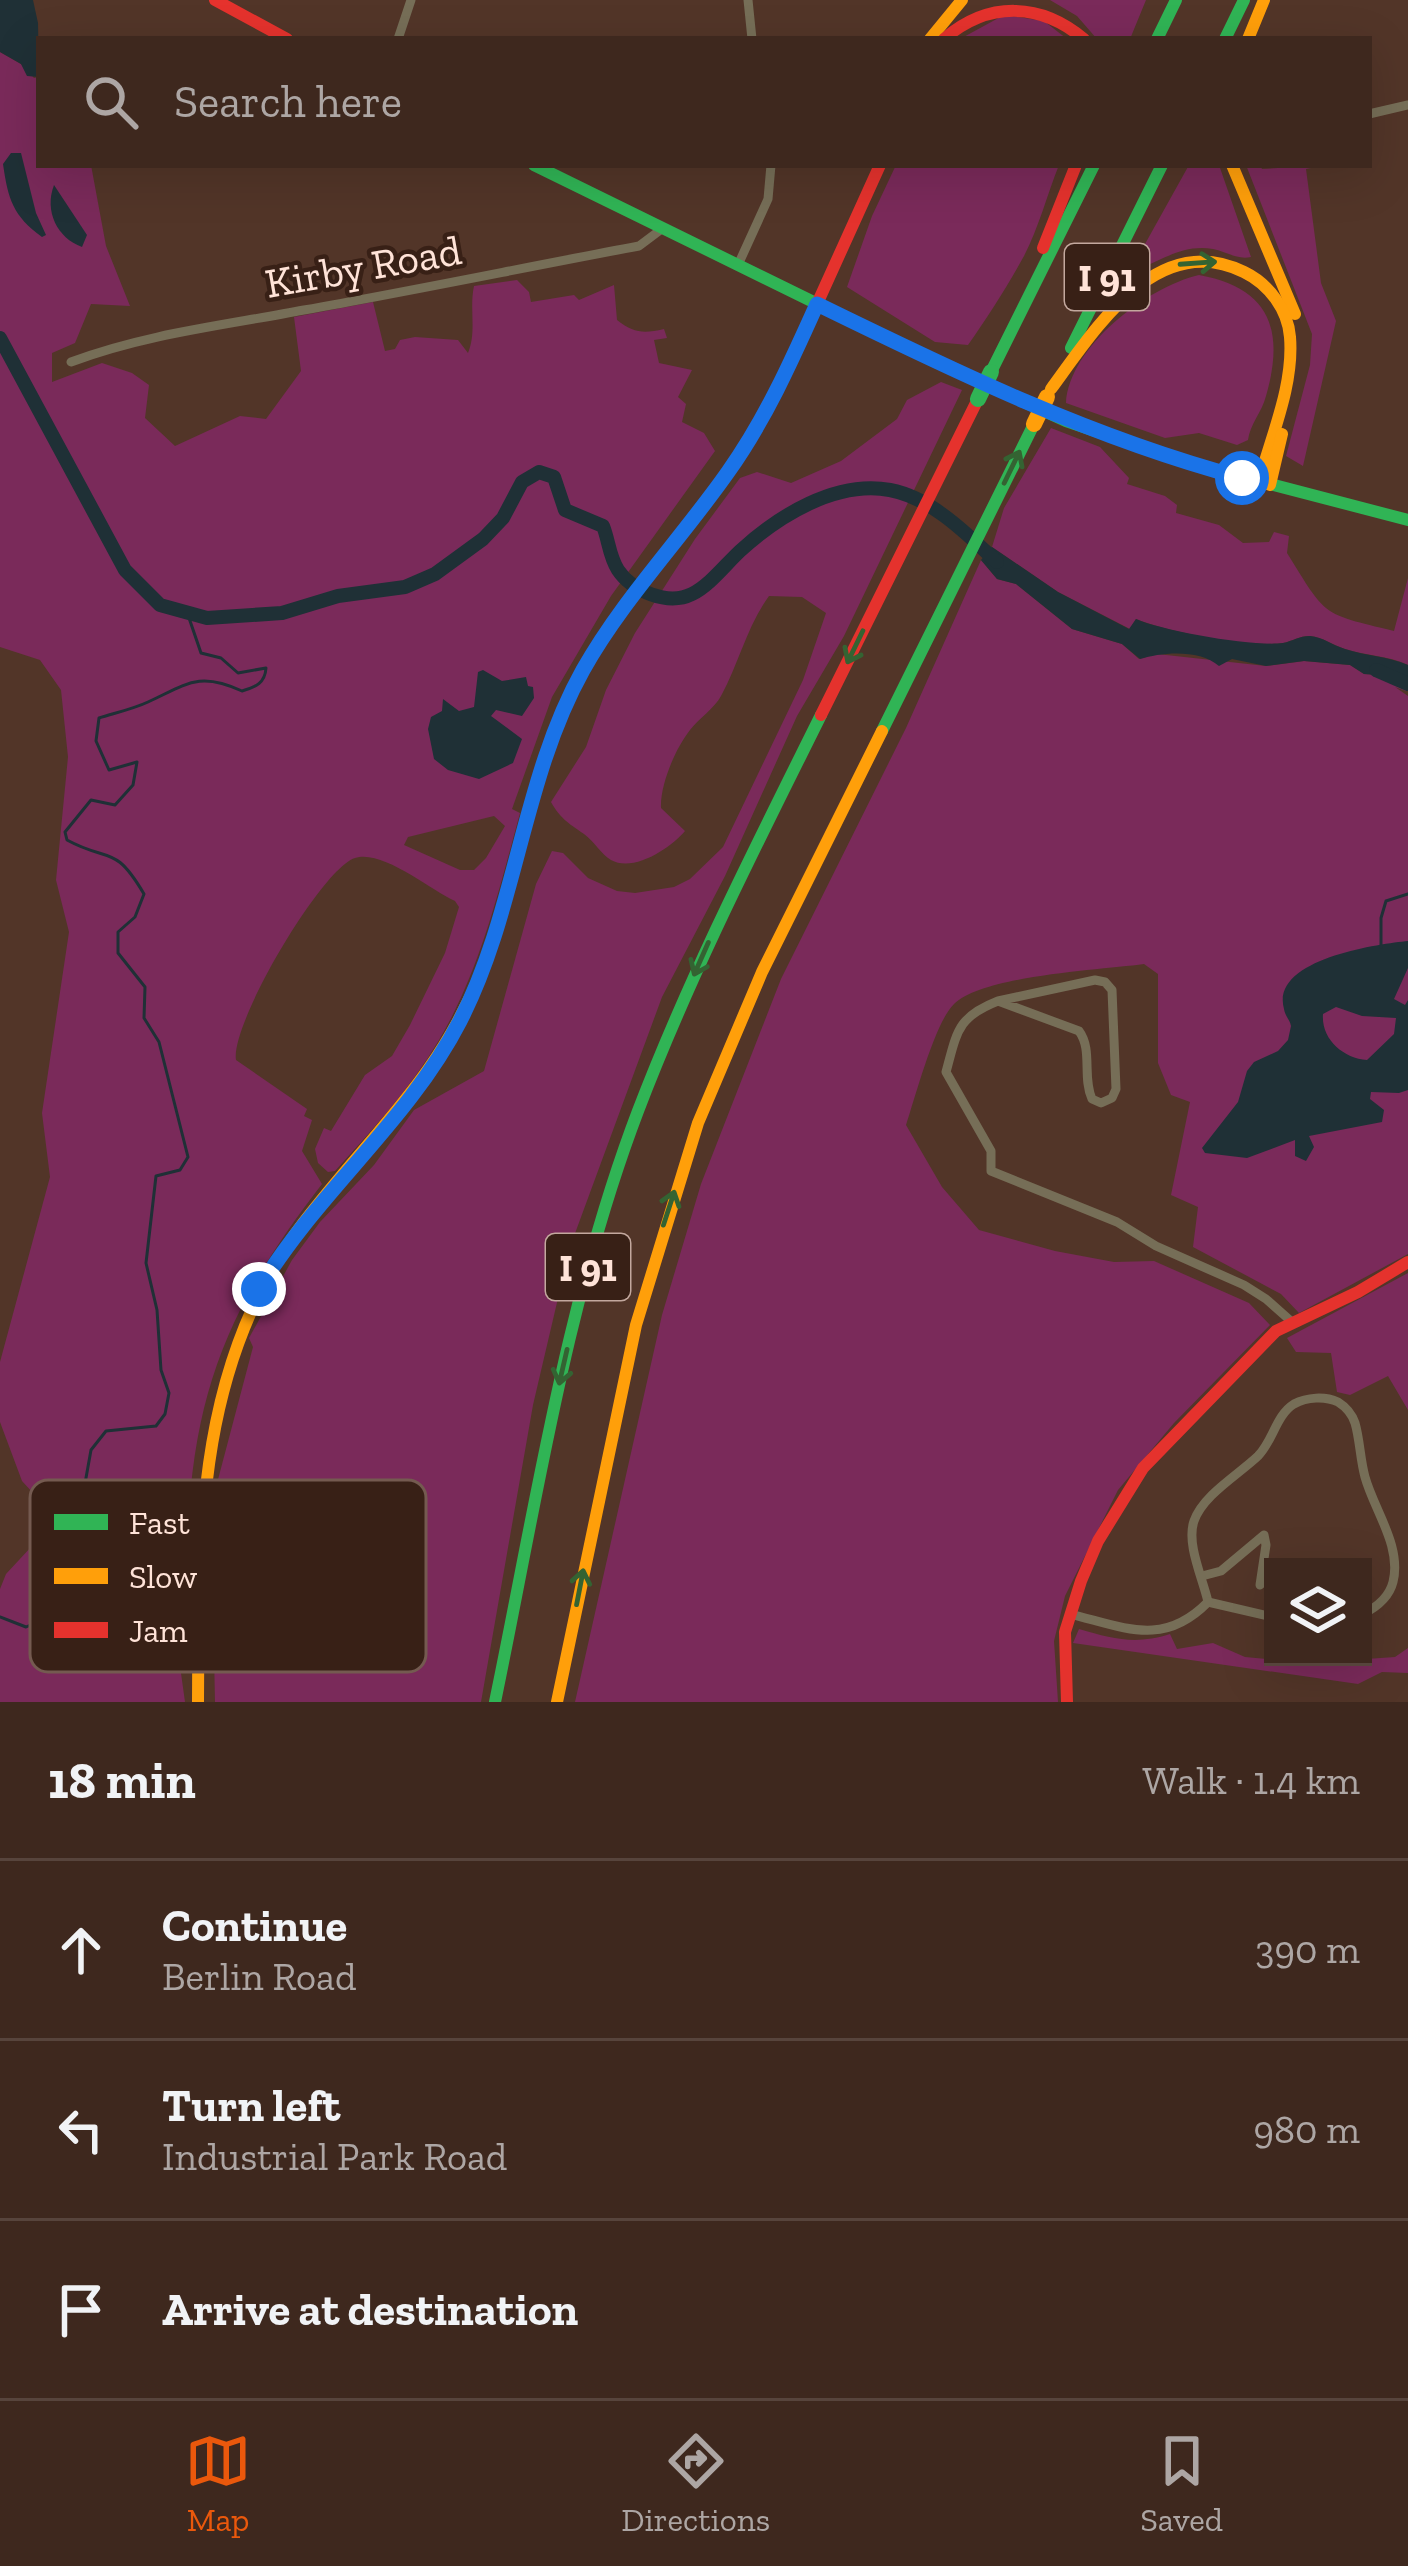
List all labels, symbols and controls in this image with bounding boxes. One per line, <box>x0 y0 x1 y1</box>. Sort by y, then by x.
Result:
search box <box>36 36 1372 168</box>
icon: search <box>78 69 144 135</box>
text: Search here <box>174 75 402 129</box>
street label: Kirby Road <box>261 224 465 309</box>
road number: I 91 <box>1065 244 1149 310</box>
one-way arrow <box>1177 252 1216 275</box>
one-way arrow <box>1002 449 1025 485</box>
route start <box>1215 451 1269 505</box>
one-way arrow <box>842 629 865 664</box>
one-way arrow <box>689 940 711 976</box>
one-way arrow <box>660 1190 682 1228</box>
road number: I 91 <box>546 1234 630 1300</box>
route end <box>232 1262 286 1316</box>
one-way arrow <box>551 1348 573 1386</box>
legend <box>30 1480 426 1672</box>
text: Fast <box>129 1503 190 1542</box>
text: Slow <box>129 1557 197 1596</box>
map controls <box>1264 1558 1372 1666</box>
button: layers <box>1264 1558 1372 1666</box>
one-way arrow <box>570 1569 592 1608</box>
text: Jam <box>129 1611 188 1650</box>
text: 18 min <box>48 1750 196 1811</box>
text: Walk · 1.4 km <box>1142 1757 1360 1804</box>
text: Continue <box>162 1899 347 1953</box>
icon: ahead <box>48 1917 114 1983</box>
text: 390 m <box>1255 1926 1360 1973</box>
text: Berlin Road <box>162 1953 356 2000</box>
text: Turn left <box>162 2079 340 2133</box>
icon: left <box>48 2097 114 2163</box>
text: 980 m <box>1253 2106 1360 2153</box>
text: Industrial Park Road <box>162 2133 507 2180</box>
icon: arrive <box>48 2277 114 2343</box>
text: Arrive at destination <box>162 2283 578 2337</box>
tab: Map <box>185 2428 251 2539</box>
tab: Directions <box>621 2428 770 2539</box>
tab: Saved <box>1140 2428 1223 2539</box>

